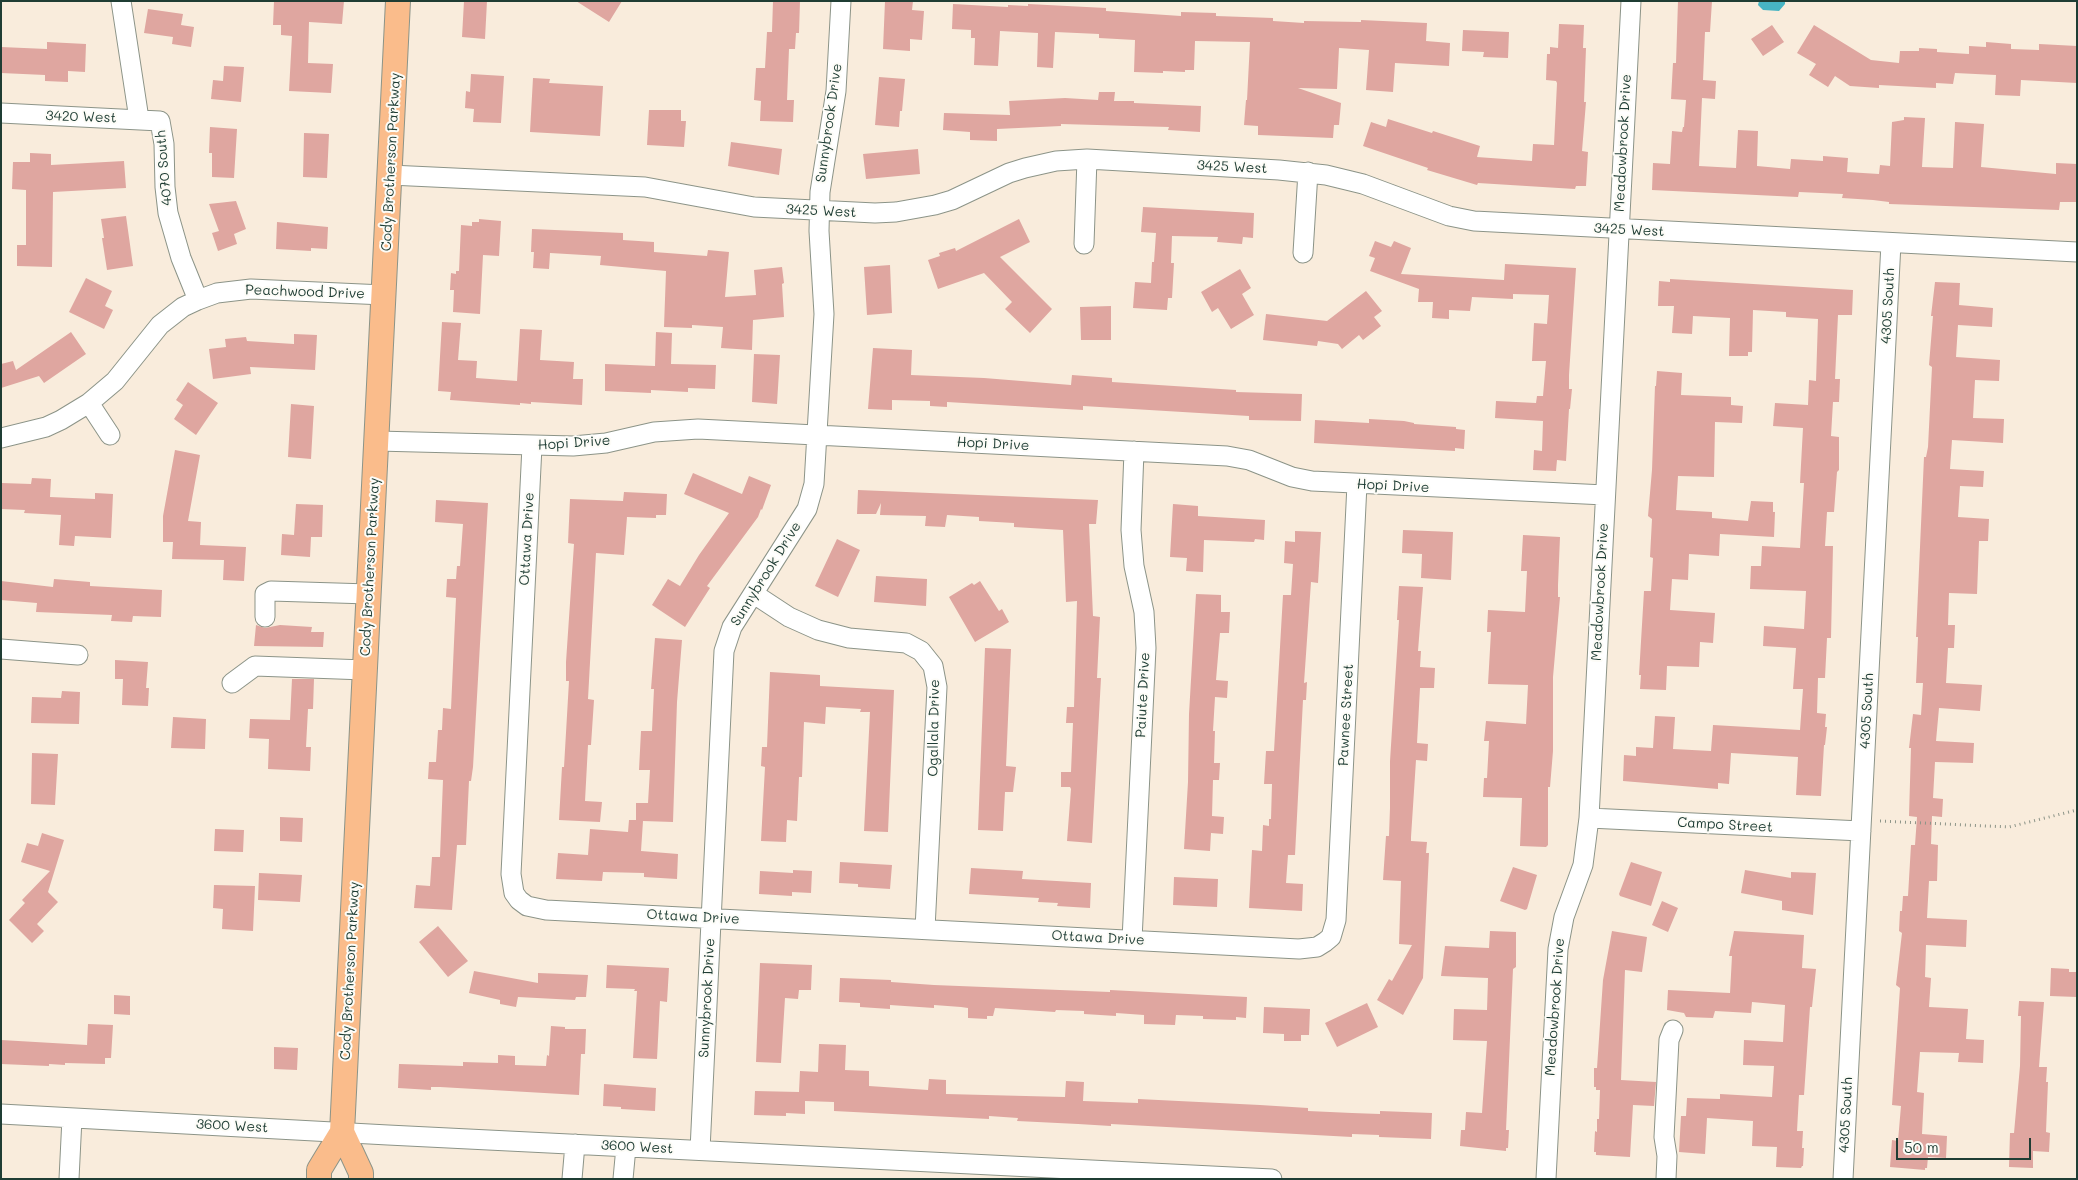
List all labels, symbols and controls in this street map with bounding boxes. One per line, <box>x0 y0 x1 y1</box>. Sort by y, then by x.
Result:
street label: Sunnybrook Drive <box>812 63 846 183</box>
street label: Cody Brotherson Parkway <box>378 72 404 252</box>
street label: Meadowbrook Drive <box>1611 74 1635 212</box>
street label: 3420 West <box>45 107 117 127</box>
street label: 4070 South <box>152 130 176 206</box>
street label: 3425 West <box>1196 157 1268 177</box>
street label: 3425 West <box>785 201 857 221</box>
street label: 3425 West <box>1593 220 1665 240</box>
street label: 4305 South <box>1878 268 1898 344</box>
street label: Peachwood Drive <box>245 282 365 302</box>
street label: Hopi Drive <box>537 432 611 454</box>
street label: Hopi Drive <box>956 434 1030 454</box>
street label: Hopi Drive <box>1356 476 1430 496</box>
street label: Cody Brotherson Parkway <box>357 477 383 657</box>
street label: Ottawa Drive <box>516 492 538 586</box>
street label: Sunnybrook Drive <box>727 519 805 629</box>
street label: Meadowbrook Drive <box>1588 523 1612 661</box>
street label: Paiute Drive <box>1132 652 1154 738</box>
street label: Pawnee Street <box>1335 663 1357 767</box>
street label: 4305 South <box>1857 673 1877 749</box>
street label: Ogallala Drive <box>925 679 943 777</box>
street label: Campo Street <box>1677 814 1773 836</box>
street label: Cody Brotherson Parkway <box>337 881 363 1061</box>
street label: Ottawa Drive <box>646 906 740 928</box>
street label: Ottawa Drive <box>1051 927 1145 949</box>
street label: Sunnybrook Drive <box>695 938 719 1058</box>
street label: Meadowbrook Drive <box>1542 938 1568 1076</box>
street label: 4305 South <box>1836 1077 1856 1153</box>
street label: 3600 West <box>195 1116 269 1136</box>
scale bar <box>1898 1128 2033 1160</box>
street label: 3600 West <box>600 1137 674 1157</box>
text: 50 m <box>1904 1137 1939 1157</box>

